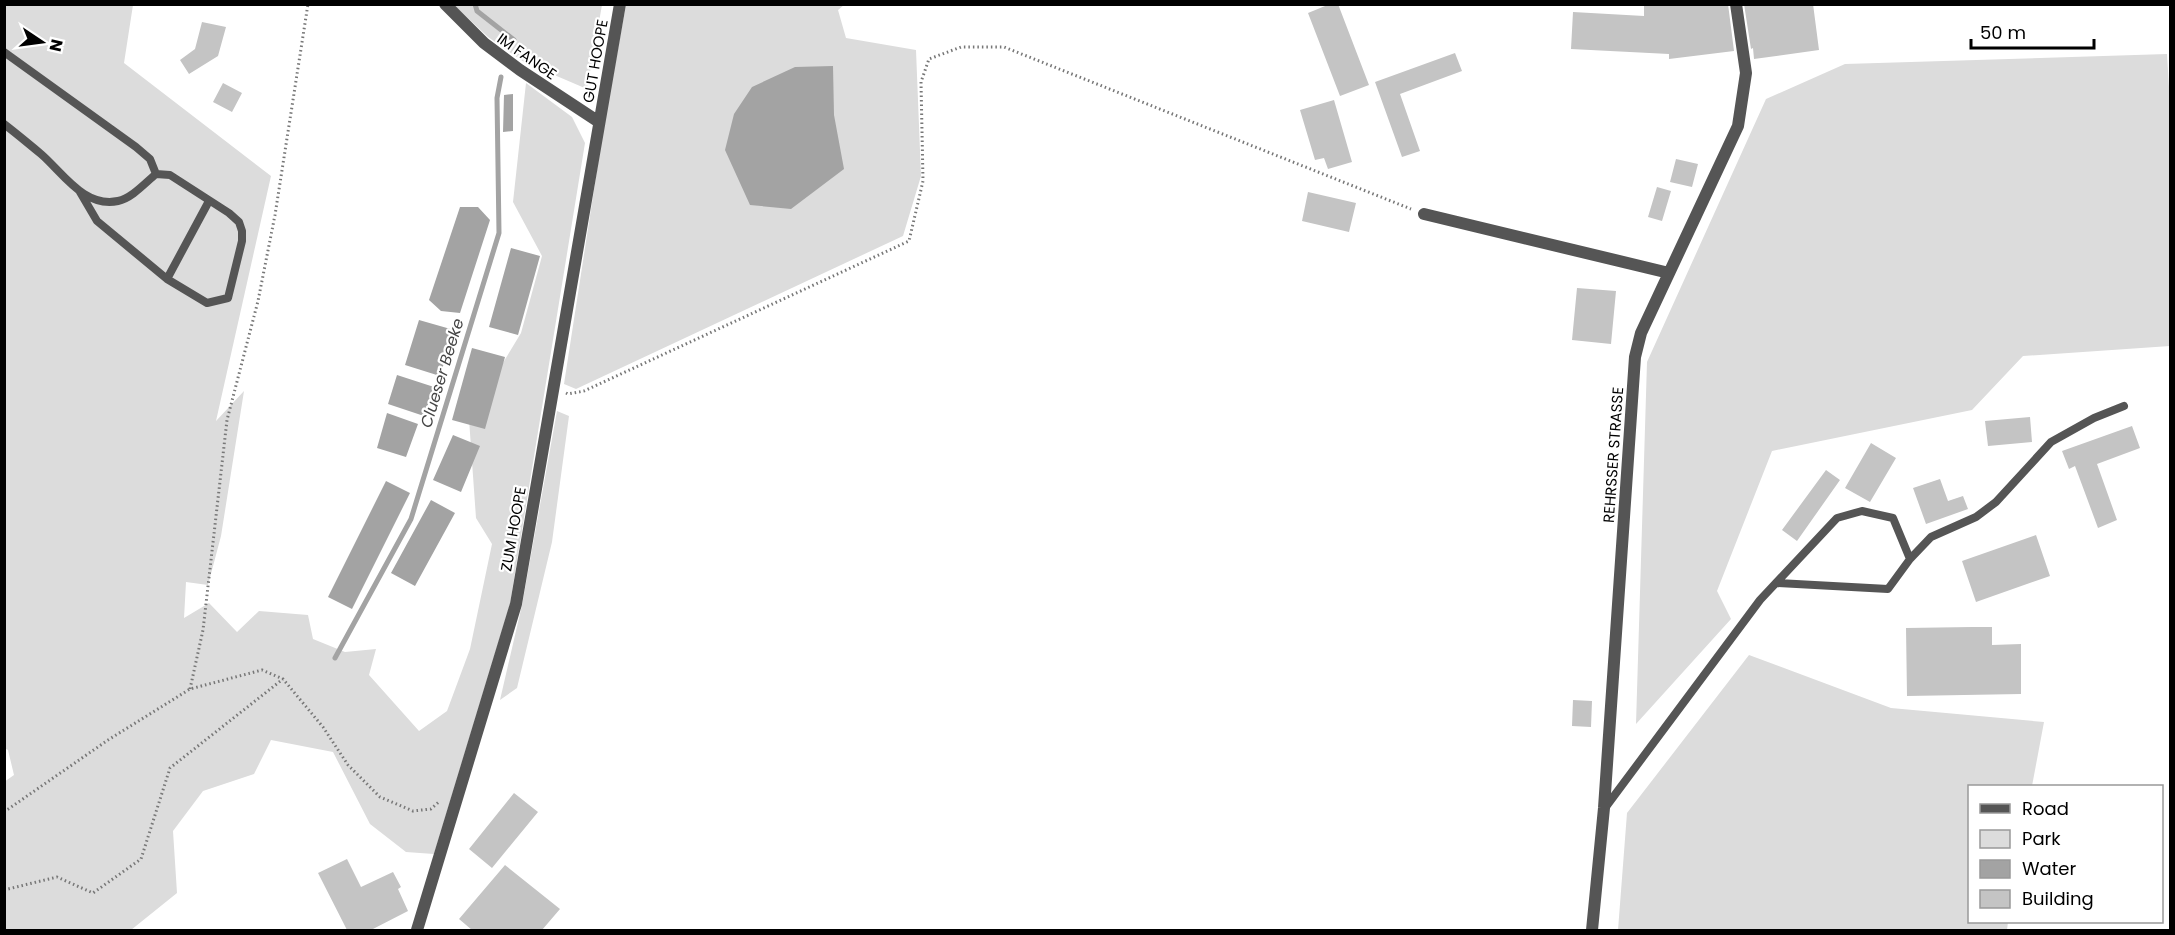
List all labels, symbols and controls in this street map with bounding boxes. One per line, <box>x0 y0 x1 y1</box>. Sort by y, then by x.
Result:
north arrow <box>12 12 72 72</box>
scale bar <box>1971 12 2094 50</box>
street label: GUT HOOPE <box>577 18 613 104</box>
text: 50 m <box>1980 20 2026 45</box>
street label: IM FANGE <box>493 28 561 84</box>
text: N <box>44 37 69 54</box>
water label: Clueser Beeke <box>414 315 470 431</box>
street label: REHRSSER STRASSE <box>1598 386 1628 524</box>
street label: ZUM HOOPE <box>495 485 531 573</box>
legend <box>1968 785 2163 923</box>
text: Road <box>2022 796 2069 821</box>
text: Park <box>2022 826 2061 851</box>
text: Water <box>2022 856 2076 881</box>
text: Building <box>2022 886 2094 911</box>

